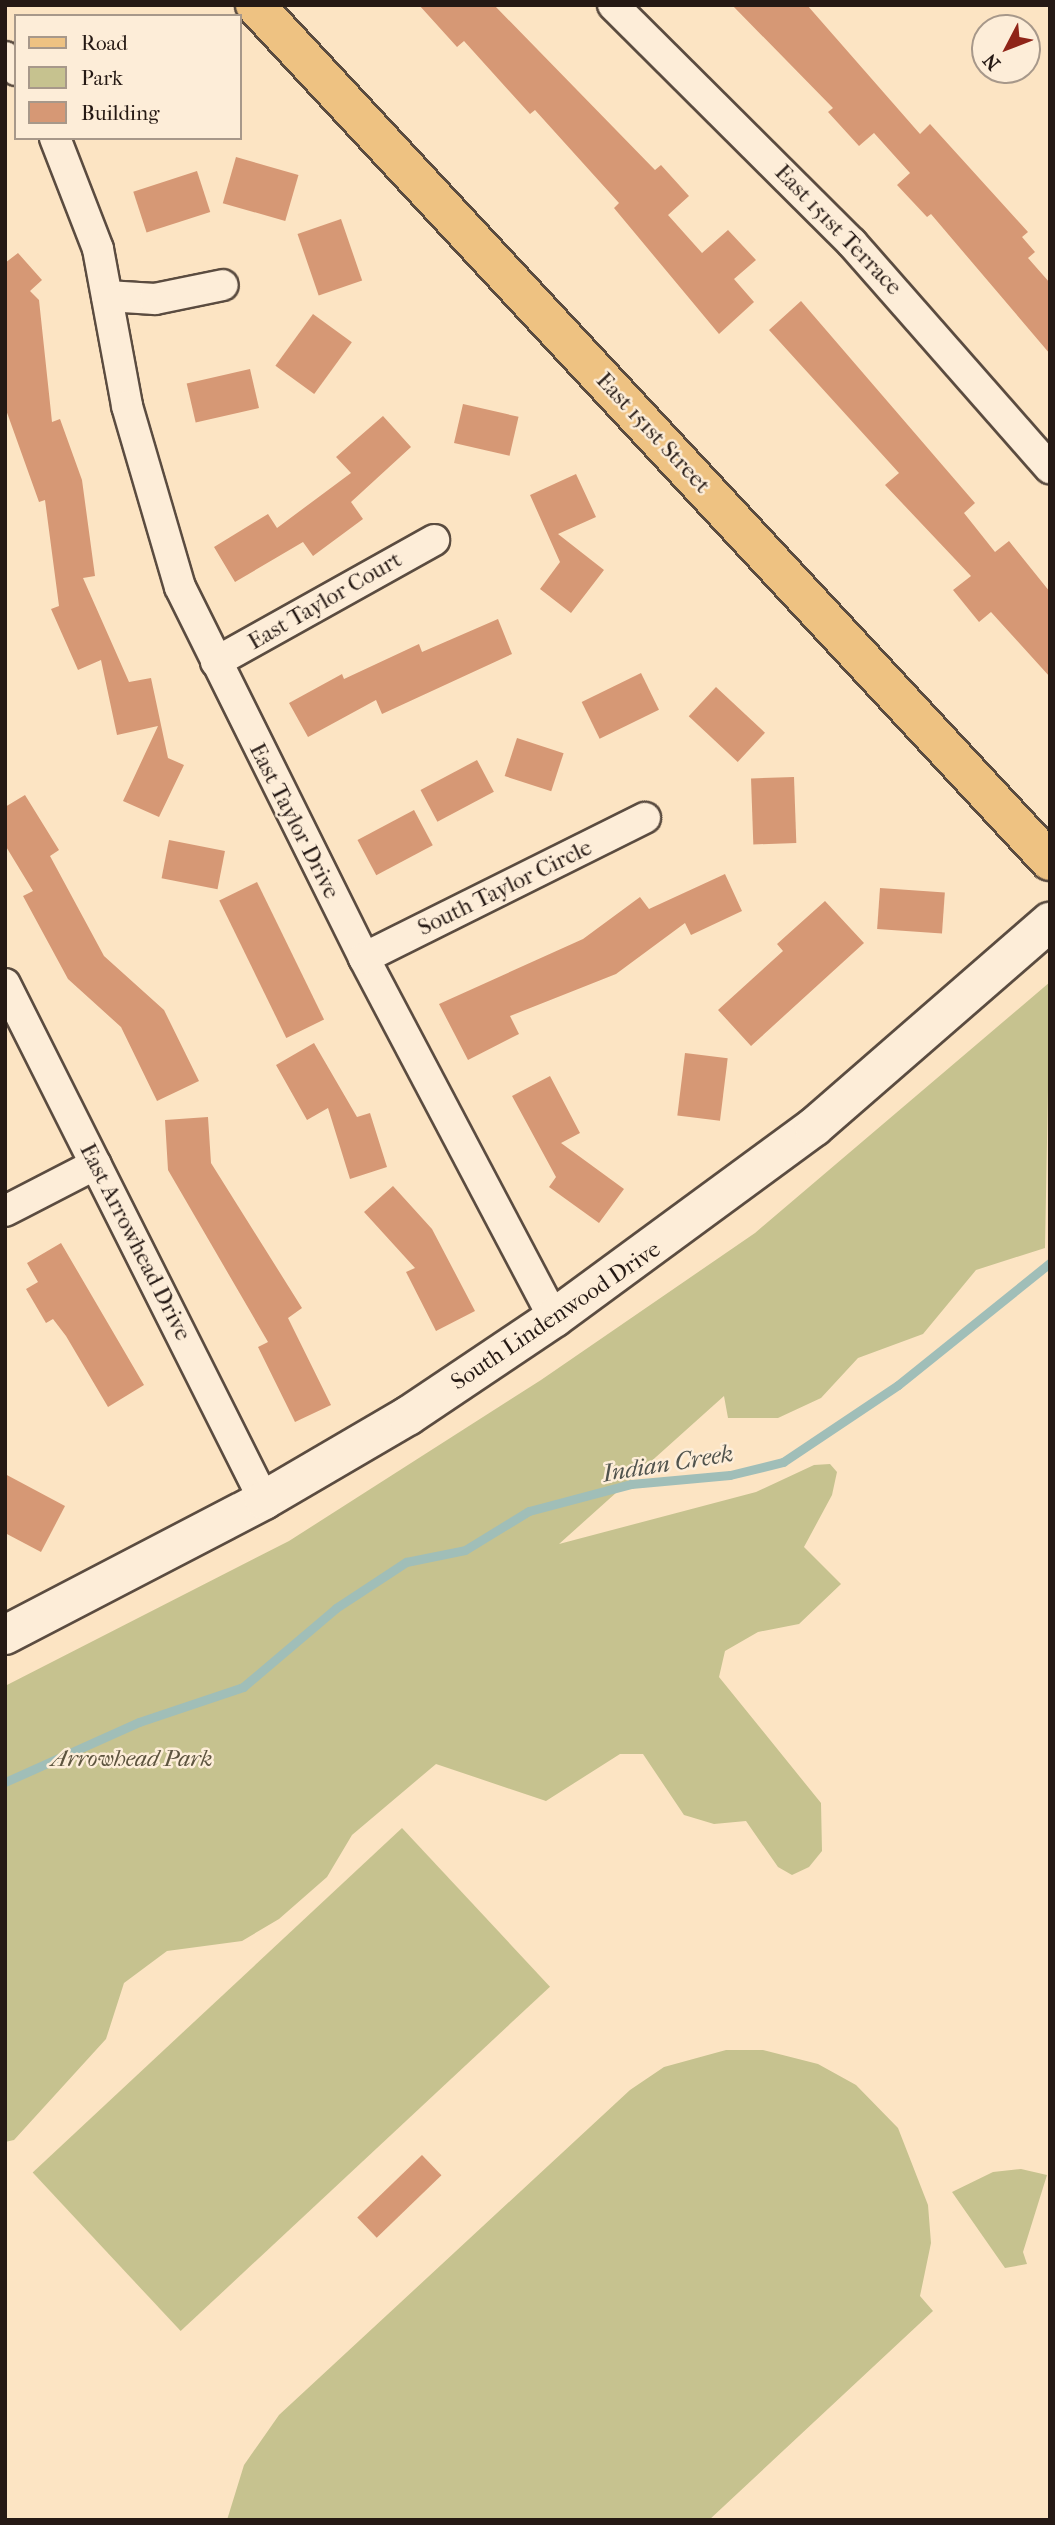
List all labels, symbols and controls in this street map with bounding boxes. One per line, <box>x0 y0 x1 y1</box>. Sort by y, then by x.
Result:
legend <box>14 14 242 140</box>
north arrow <box>971 14 1041 84</box>
text: Road <box>81 31 128 55</box>
text: N <box>979 49 1005 74</box>
text: Park <box>81 66 123 90</box>
text: Building <box>81 101 159 125</box>
street label: East 151st Terrace <box>769 159 907 301</box>
street label: East 151st Street <box>590 367 716 499</box>
street label: East Taylor Court <box>243 546 407 656</box>
street label: East Taylor Drive <box>243 739 345 903</box>
street label: South Taylor Circle <box>414 834 596 942</box>
street label: East Arrowhead Drive <box>73 1139 197 1345</box>
street label: South Lindenwood Drive <box>446 1236 666 1396</box>
water label: Indian Creek <box>601 1439 735 1489</box>
park label: Arrowhead Park <box>51 1745 213 1773</box>

